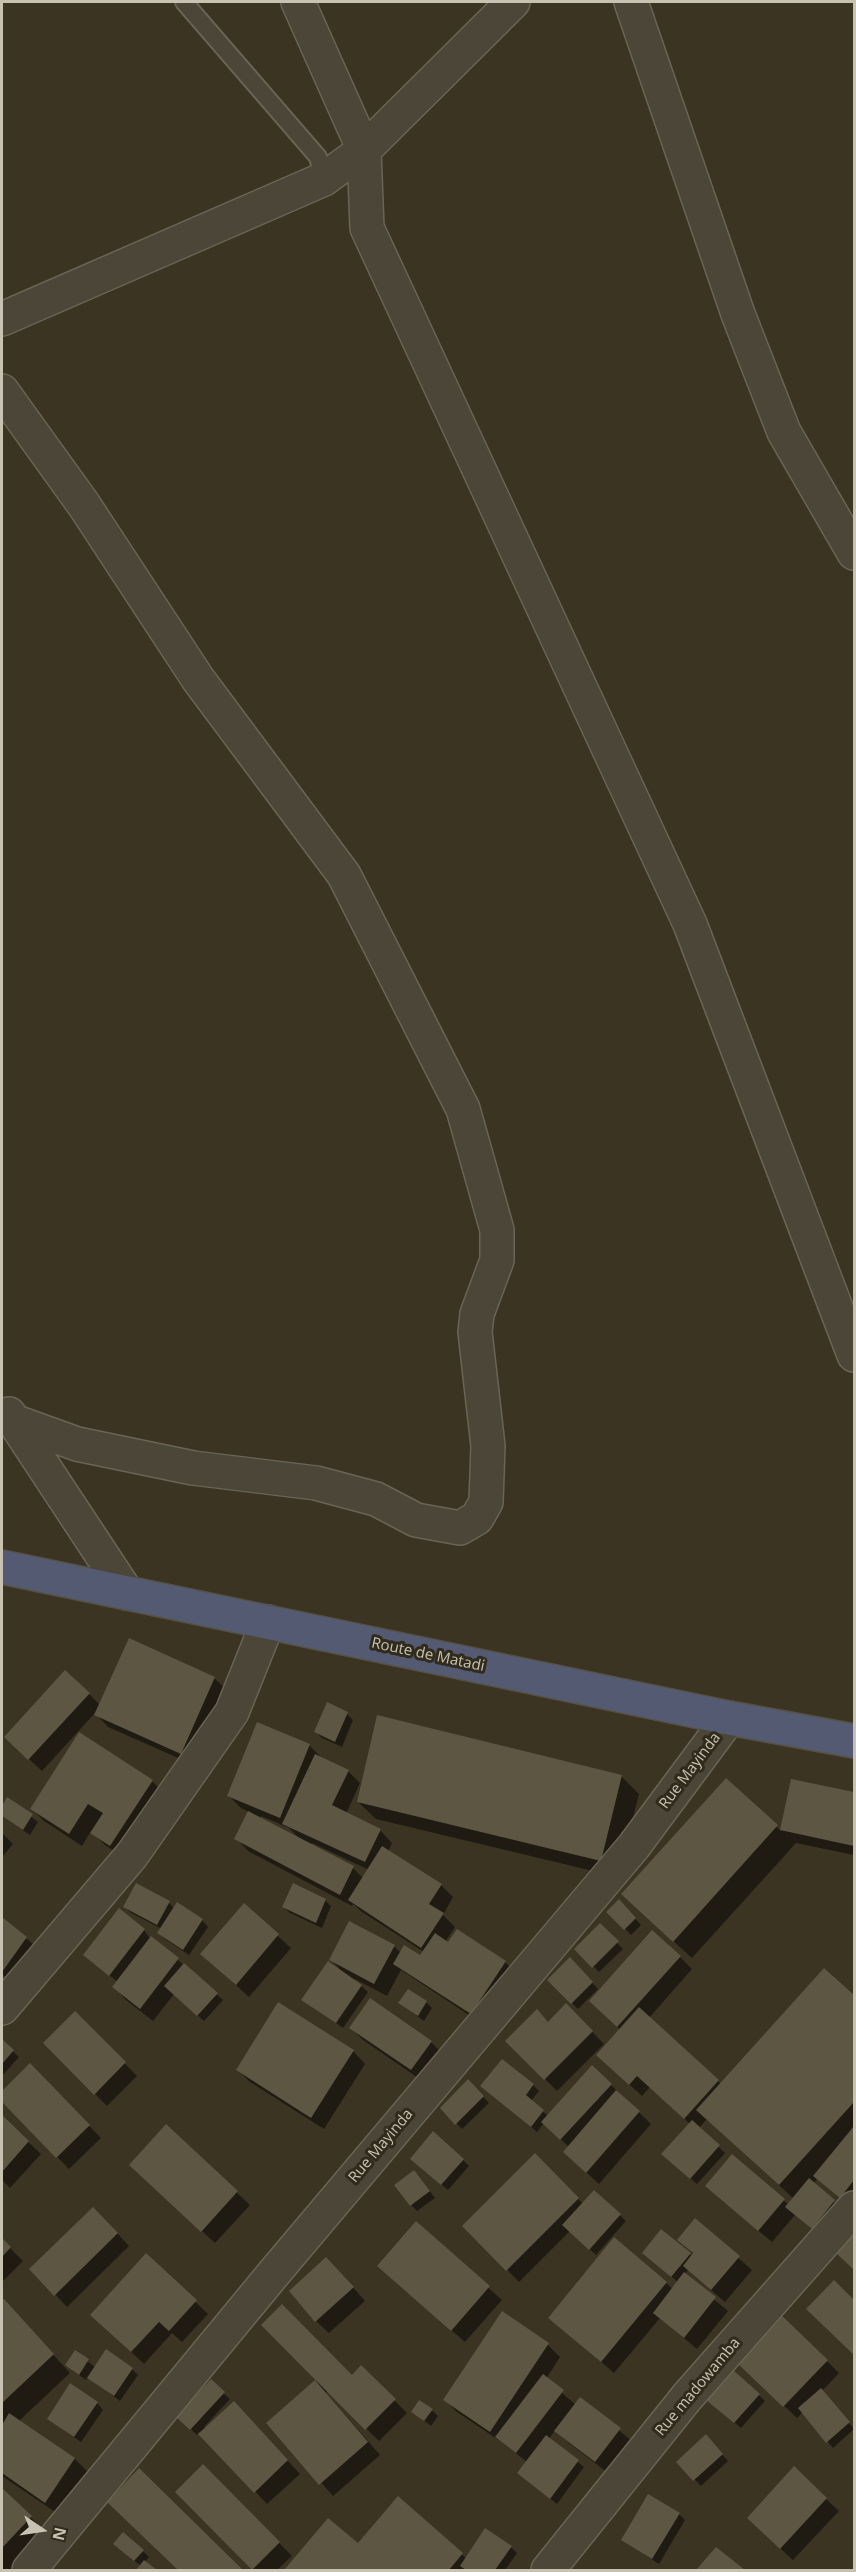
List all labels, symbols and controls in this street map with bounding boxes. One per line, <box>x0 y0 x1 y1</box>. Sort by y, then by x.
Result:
street label: Route de Matadi <box>370 1634 486 1676</box>
street label: Rue Mayinda <box>656 1729 724 1813</box>
street label: Rue Mayinda <box>345 2106 417 2186</box>
street label: Rue madowamba <box>652 2334 744 2440</box>
north arrow <box>12 2500 72 2560</box>
text: N <box>47 2525 72 2543</box>

